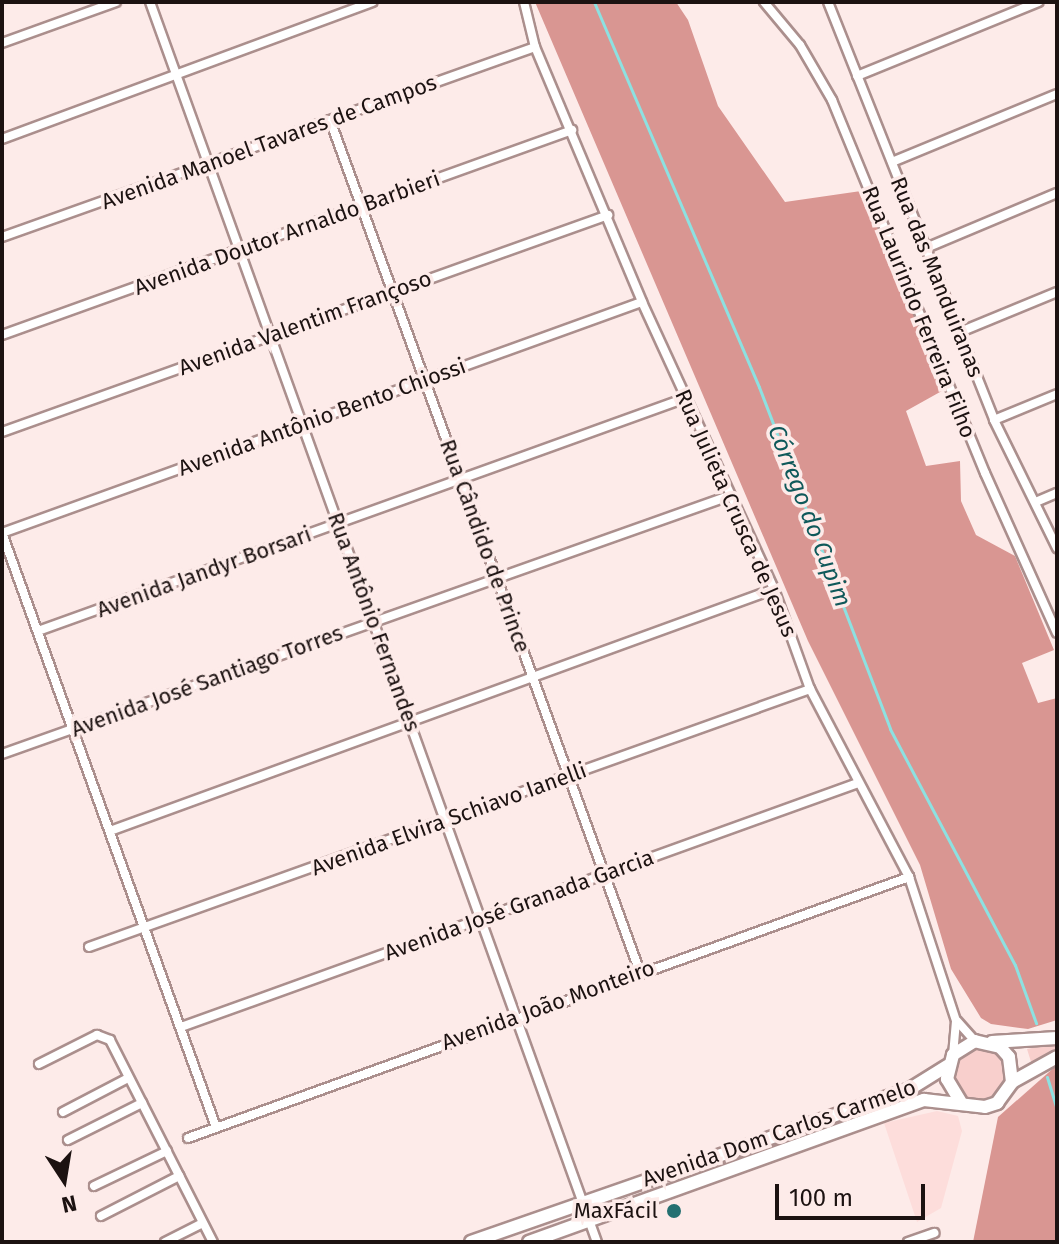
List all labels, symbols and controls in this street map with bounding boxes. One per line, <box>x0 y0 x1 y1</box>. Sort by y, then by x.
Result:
street label: Avenida Manoel Tavares de Campos <box>98 69 440 215</box>
street label: Avenida Doutor Arnaldo Barbieri <box>130 165 444 301</box>
street label: Rua das Manduiranas <box>885 173 989 381</box>
street label: Rua Laurindo Ferreira Filho <box>856 182 982 442</box>
street label: Avenida Valentim Françoso <box>175 265 435 381</box>
street label: Avenida Antônio Bento Chiossi <box>175 353 469 481</box>
street label: Rua Julieta Crusca de Jesus <box>669 385 803 641</box>
water label: Córrego do Cupim <box>761 421 857 611</box>
street label: Rua Cândido de Prince <box>434 436 536 656</box>
street label: Rua Antônio Fernandes <box>322 509 426 735</box>
street label: Avenida Jandyr Borsari <box>93 521 315 623</box>
street label: Avenida José Santiago Torres <box>68 619 346 743</box>
street label: Avenida Elvira Schiavo Ianelli <box>308 757 590 881</box>
street label: Avenida José Granada Garcia <box>381 844 657 966</box>
street label: Avenida João Monteiro <box>438 954 658 1056</box>
street label: Avenida Dom Carlos Carmelo <box>639 1074 919 1192</box>
north arrow <box>24 1140 104 1220</box>
scale bar <box>779 1168 929 1218</box>
text: 100 m <box>789 1184 853 1212</box>
text: N <box>59 1189 79 1219</box>
place label: MaxFácil <box>574 1198 658 1224</box>
marker: MaxFácil <box>665 1202 683 1220</box>

